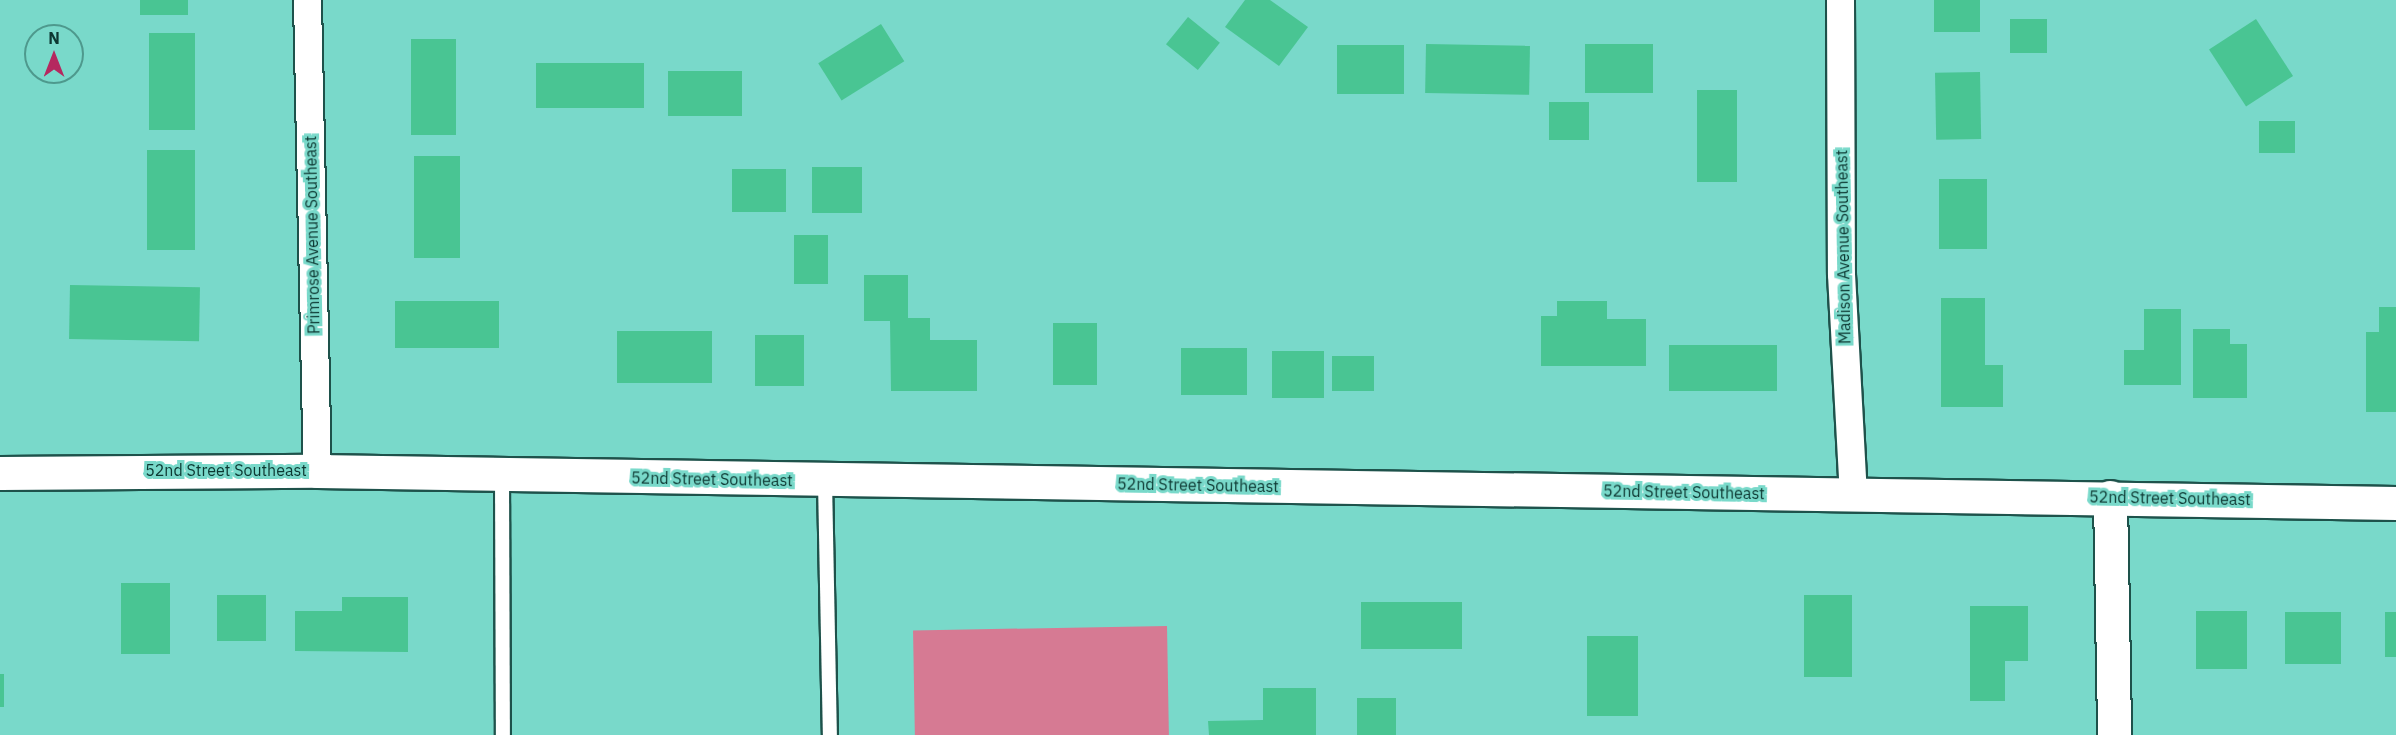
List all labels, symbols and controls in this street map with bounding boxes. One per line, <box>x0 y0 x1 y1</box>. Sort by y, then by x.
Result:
north arrow <box>24 24 84 84</box>
text: N <box>48 28 60 48</box>
street label: Primrose Avenue Southeast <box>301 136 323 334</box>
street label: Madison Avenue Southeast <box>1832 150 1854 344</box>
street label: 52nd Street Southeast <box>145 460 307 480</box>
street label: 52nd Street Southeast <box>631 468 793 490</box>
street label: 52nd Street Southeast <box>1117 474 1279 496</box>
street label: 52nd Street Southeast <box>1603 481 1765 503</box>
street label: 52nd Street Southeast <box>2089 487 2251 509</box>

